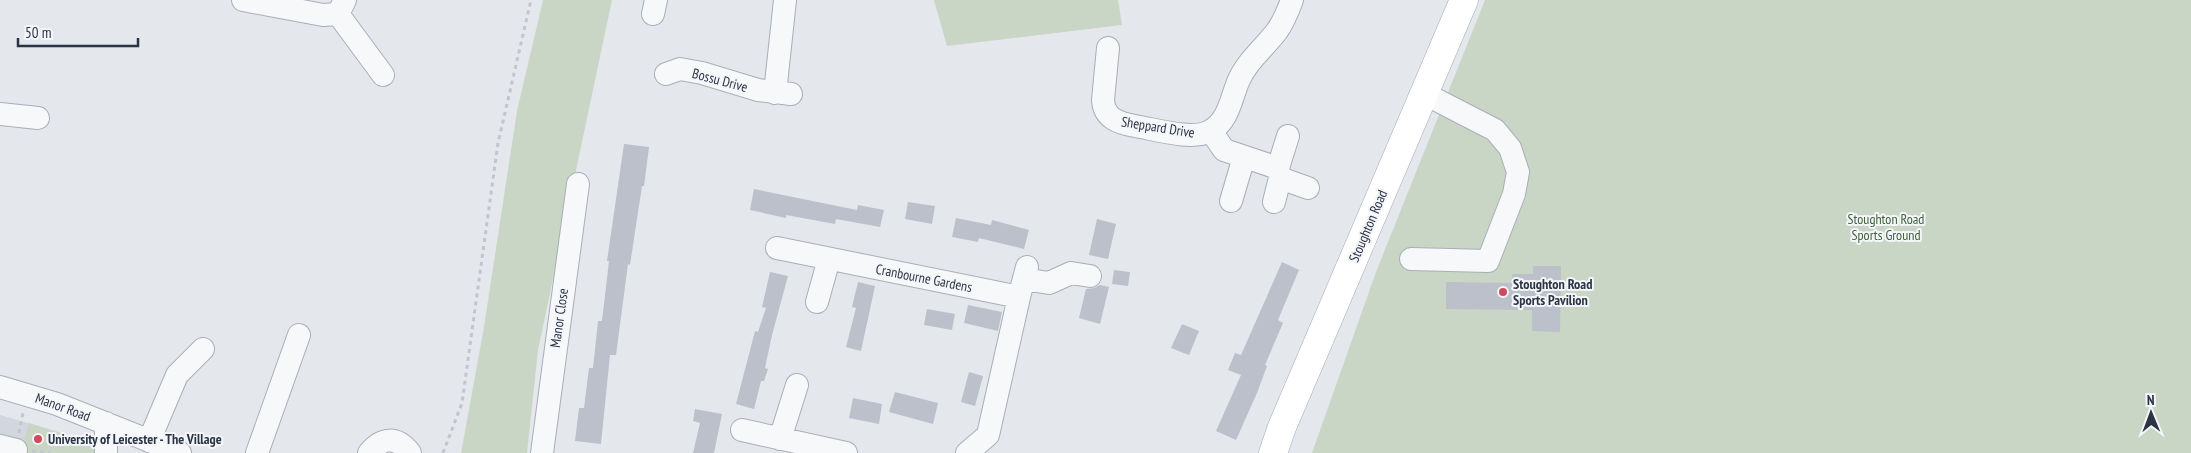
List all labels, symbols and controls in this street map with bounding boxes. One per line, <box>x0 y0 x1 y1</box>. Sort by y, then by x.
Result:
scale bar <box>18 15 138 47</box>
text: 50 m <box>25 23 51 42</box>
street label: Bossu Drive <box>690 64 750 96</box>
street label: Sheppard Drive <box>1120 112 1196 142</box>
street label: Stoughton Road <box>1345 187 1391 265</box>
park label: Stoughton Road Sports Ground <box>1848 210 1924 244</box>
street label: Cranbourne Gardens <box>874 260 974 296</box>
place label: Stoughton Road Sports Pavilion <box>1513 275 1592 309</box>
marker: Stoughton Road Sports Pavilion <box>1497 286 1509 298</box>
street label: Manor Close <box>546 287 572 349</box>
north arrow <box>2126 388 2176 438</box>
street label: Manor Road <box>33 389 93 425</box>
text: N <box>2147 391 2155 409</box>
place label: University of Leicester - The Village <box>48 430 222 448</box>
marker: University of Leicester - The Village <box>32 433 44 445</box>

